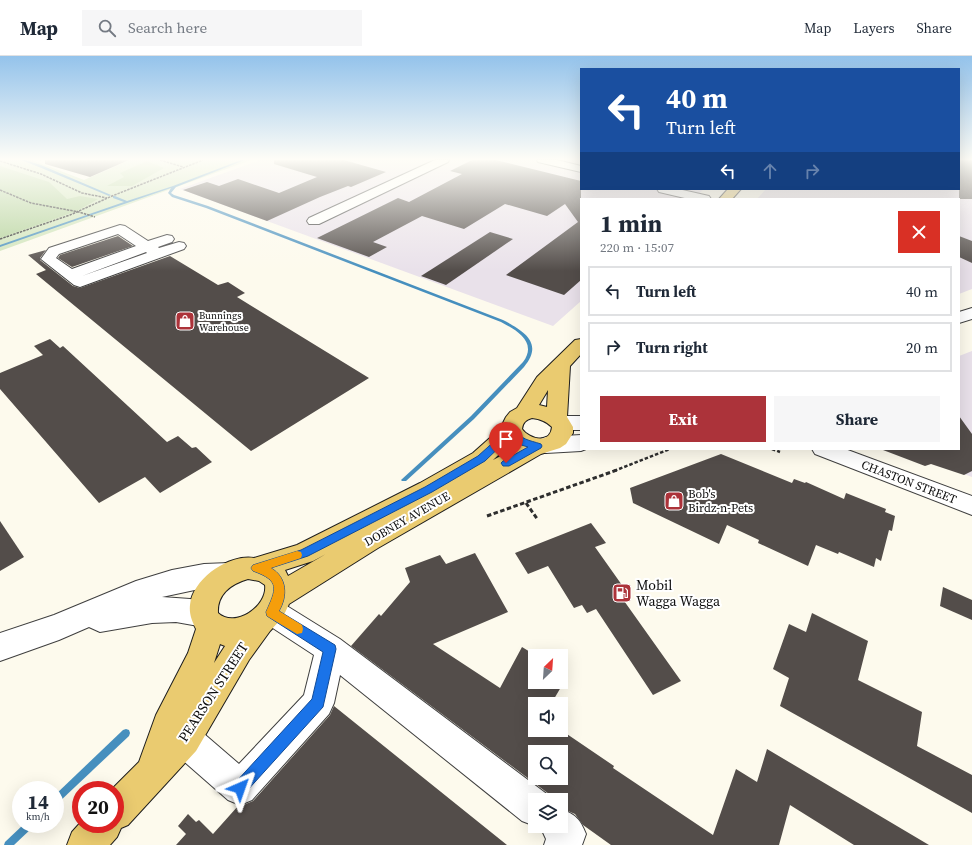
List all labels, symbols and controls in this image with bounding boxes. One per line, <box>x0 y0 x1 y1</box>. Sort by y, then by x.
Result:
search box <box>82 10 362 46</box>
text: Map <box>20 15 58 41</box>
icon: search <box>96 17 118 39</box>
text: Search here <box>128 17 207 38</box>
text: Map <box>804 18 831 38</box>
text: Layers <box>853 18 895 38</box>
text: Share <box>917 18 952 38</box>
text: 40 m <box>666 79 728 117</box>
icon: left <box>600 84 652 136</box>
text: Turn left <box>666 115 736 140</box>
icon: left <box>717 160 739 182</box>
icon: ahead <box>759 160 781 182</box>
icon: right <box>801 160 823 182</box>
text: 1 min <box>600 207 662 240</box>
button: close <box>898 211 940 253</box>
text: 220 m · 15:07 <box>600 239 674 256</box>
icon: left <box>602 280 624 302</box>
text: Turn left <box>636 281 696 302</box>
text: 40 m <box>906 281 938 302</box>
place label: Bunnings Warehouse <box>199 309 249 334</box>
shop icon: Bunnings Warehouse <box>174 310 196 332</box>
icon: right <box>602 336 624 358</box>
text: Turn right <box>636 337 708 358</box>
text: 20 m <box>906 337 938 358</box>
button: Exit <box>600 396 766 442</box>
button: Share <box>774 396 940 442</box>
pin <box>489 422 523 463</box>
icon: arrive <box>495 428 517 450</box>
street label: CHASTON STREET <box>859 456 960 508</box>
place label: Bob's Birdz-n-Pets <box>688 486 753 516</box>
street label: DOBNEY AVENUE <box>361 488 453 550</box>
shop icon: Bob's Birdz-n-Pets <box>663 490 685 512</box>
place label: Mobil Wagga Wagga <box>636 575 721 611</box>
fuel station icon: Mobil Wagga Wagga <box>611 582 633 604</box>
street label: PEARSON STREET <box>173 638 253 746</box>
north arrow <box>528 649 568 689</box>
map controls <box>528 649 568 833</box>
button: sound <box>528 697 568 737</box>
button: search <box>528 745 568 785</box>
position arrow <box>219 767 261 809</box>
speed limit sign: 20 <box>72 781 124 833</box>
text: 14 <box>27 788 49 816</box>
button: layers <box>528 793 568 833</box>
text: km/h <box>26 810 50 823</box>

